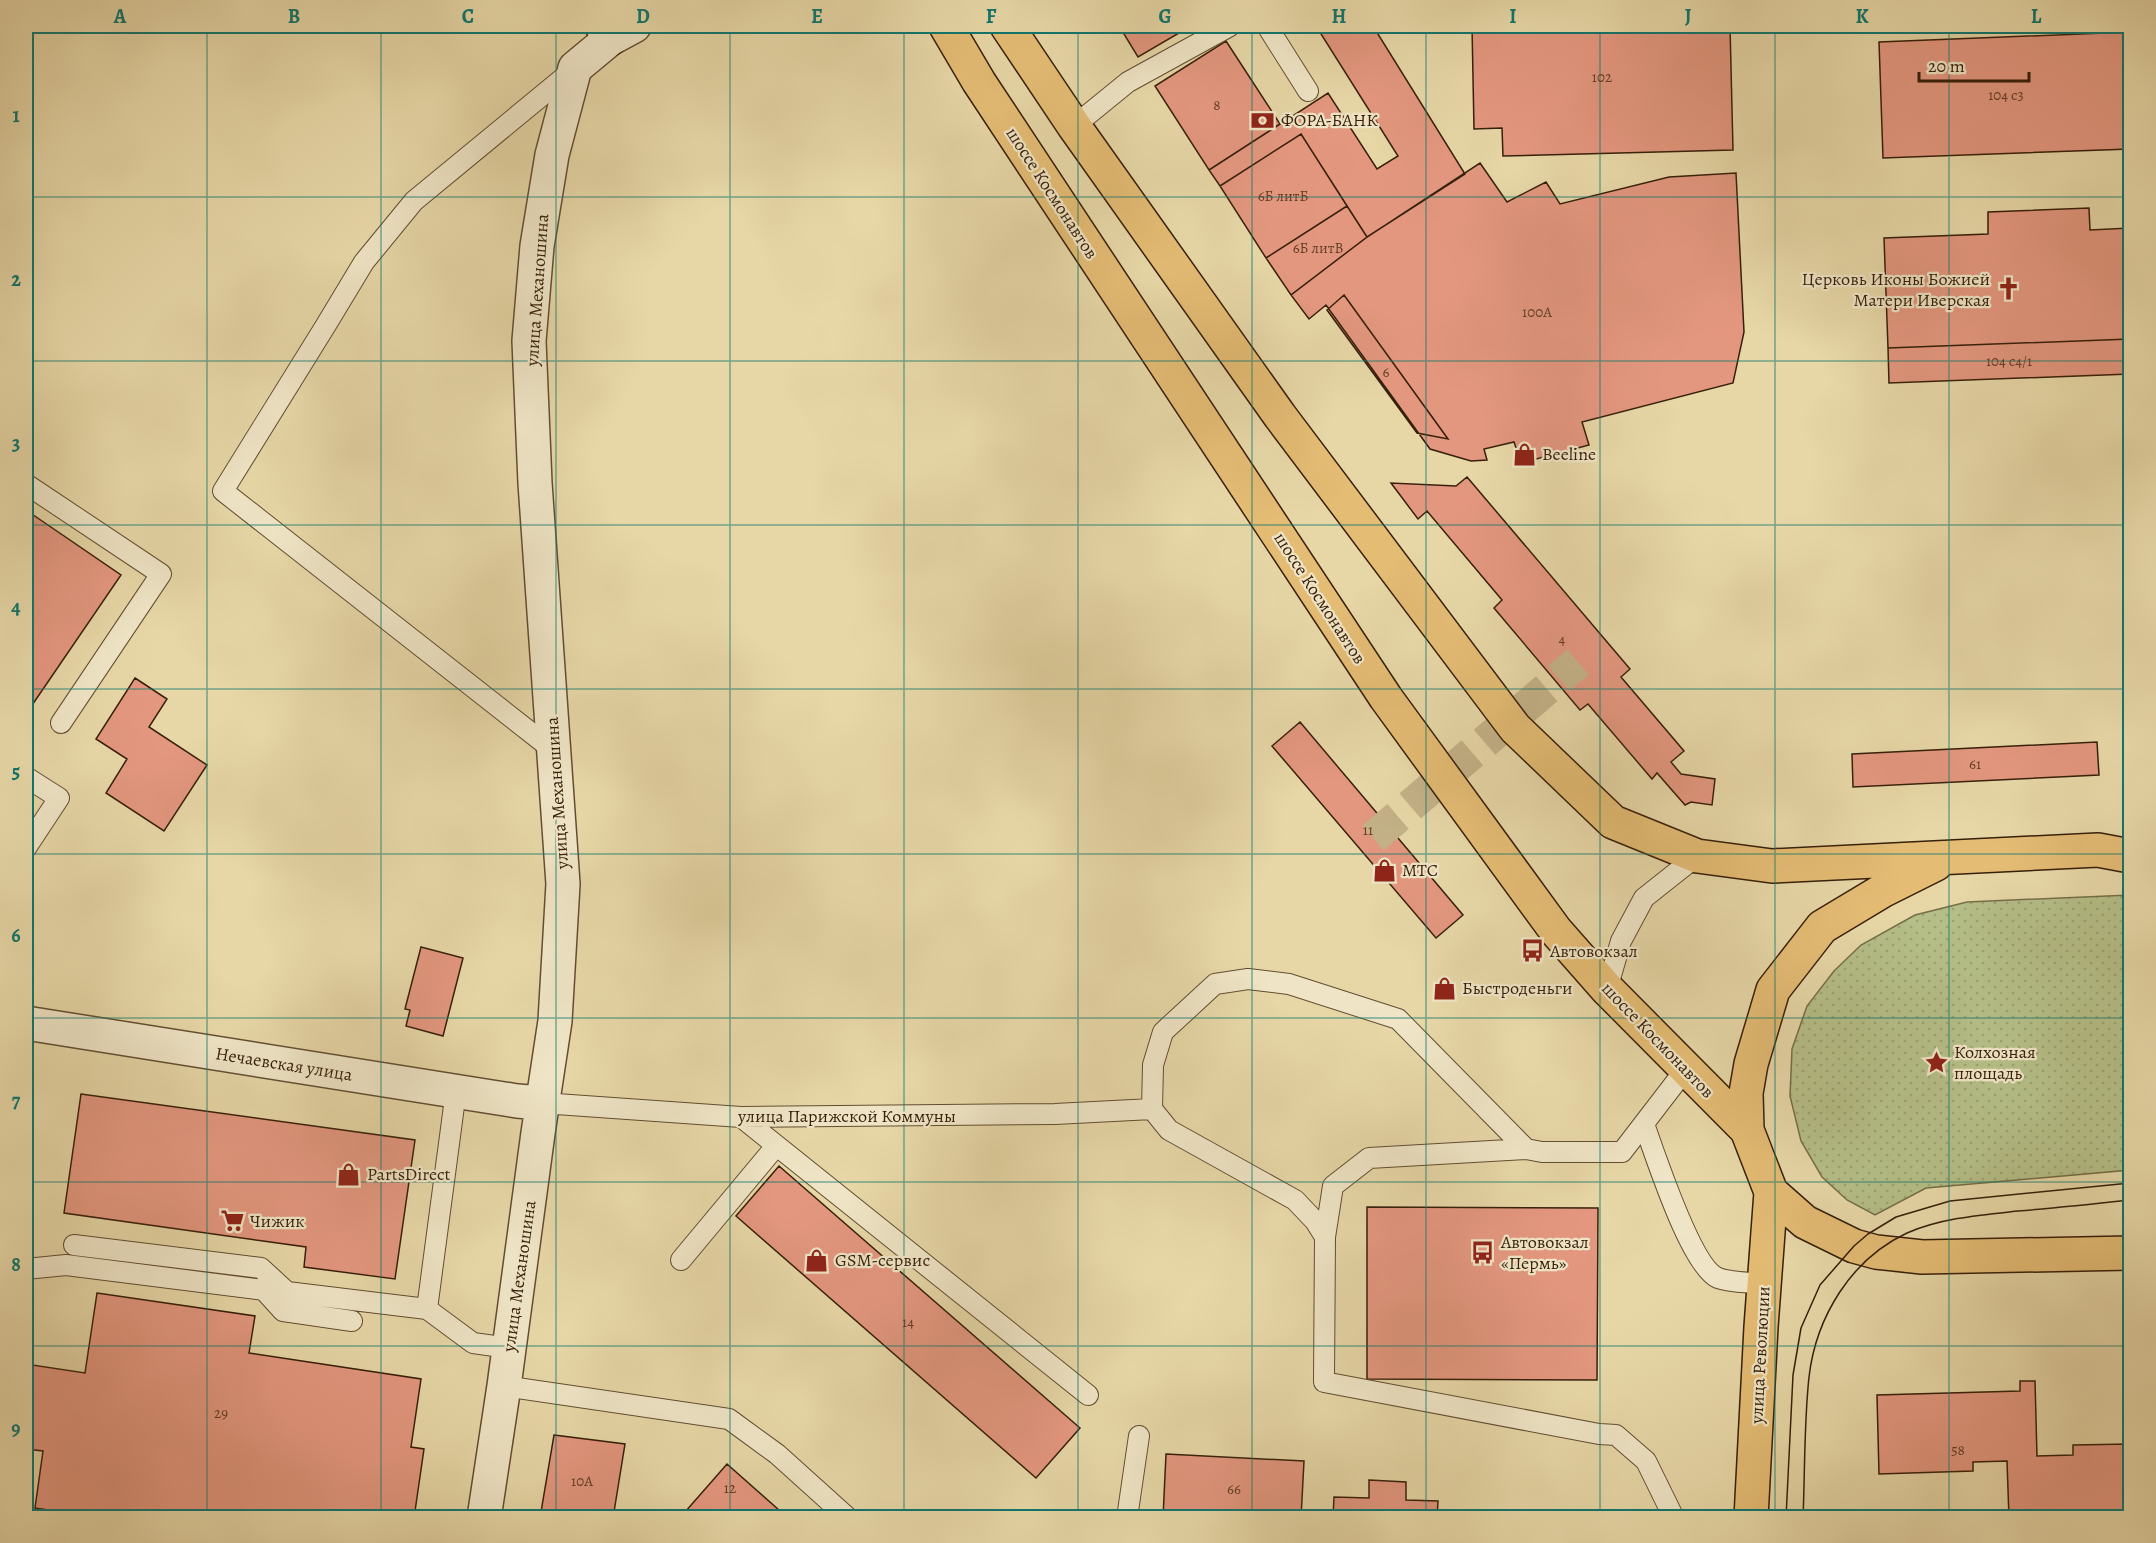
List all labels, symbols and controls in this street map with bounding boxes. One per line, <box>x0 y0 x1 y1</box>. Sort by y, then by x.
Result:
text: A <box>113 3 127 30</box>
text: B <box>288 3 300 30</box>
text: C <box>462 3 474 30</box>
text: D <box>636 3 650 30</box>
text: E <box>811 3 823 30</box>
text: F <box>986 3 997 30</box>
text: G <box>1158 3 1172 30</box>
text: H <box>1332 3 1347 30</box>
text: I <box>1509 3 1517 30</box>
text: J <box>1685 3 1692 30</box>
text: K <box>1855 3 1869 30</box>
text: L <box>2031 3 2042 30</box>
scale bar <box>1919 45 2028 83</box>
text: 20 m <box>1928 54 1965 78</box>
house number: 102 <box>1592 67 1612 87</box>
house number: 104 с3 <box>1988 85 2024 105</box>
house number: 8 <box>1213 95 1221 115</box>
text: 1 <box>12 102 20 129</box>
bank icon: ФОРА-БАНК <box>1250 107 1276 133</box>
place label: ФОРА-БАНК <box>1281 108 1378 132</box>
street label: шоссе Космонавтов <box>1000 122 1104 264</box>
house number: 6Б литБ <box>1258 186 1308 206</box>
street label: улица Механошина <box>520 212 554 368</box>
house number: 6Б литВ <box>1293 238 1343 258</box>
text: 2 <box>11 266 21 293</box>
place label: Церковь Иконы Божией Матери Иверская <box>1802 267 1990 312</box>
church icon: Церковь Иконы Божией Матери Иверская <box>1995 276 2021 302</box>
house number: 100А <box>1522 302 1552 322</box>
house number: 104 с4/1 <box>1986 351 2032 371</box>
house number: 6 <box>1383 362 1390 382</box>
text: 3 <box>12 430 20 457</box>
shop icon: Beeline <box>1511 441 1537 467</box>
place label: Beeline <box>1542 442 1596 466</box>
street label: шоссе Космонавтов <box>1268 527 1372 669</box>
text: 4 <box>11 594 21 621</box>
house number: 4 <box>1559 629 1566 649</box>
street label: улица Механошина <box>540 715 574 871</box>
house number: 61 <box>1969 754 1981 774</box>
text: 5 <box>12 758 20 785</box>
house number: 11 <box>1363 820 1373 840</box>
shop icon: МТС <box>1371 857 1397 883</box>
place label: МТС <box>1402 858 1438 882</box>
text: 6 <box>11 922 21 949</box>
bus stop icon: Автовокзал <box>1519 938 1545 964</box>
place label: Автовокзал <box>1549 939 1638 963</box>
shop icon: Быстроденьги <box>1431 975 1457 1001</box>
place label: Быстроденьги <box>1462 976 1573 1000</box>
street label: шоссе Космонавтов <box>1596 977 1720 1103</box>
place label: Колхозная площадь <box>1954 1040 2036 1085</box>
street label: Нечаевская улица <box>214 1041 355 1087</box>
place icon: Колхозная площадь <box>1923 1049 1949 1075</box>
text: 7 <box>12 1087 21 1114</box>
street label: улица Парижской Коммуны <box>737 1104 956 1128</box>
shop icon: PartsDirect <box>336 1161 362 1187</box>
place label: PartsDirect <box>367 1162 451 1186</box>
street label: улица Механошина <box>496 1198 542 1354</box>
supermarket icon: Чижик <box>219 1208 245 1234</box>
place label: Чижик <box>250 1209 305 1233</box>
place label: Автовокзал «Пермь» <box>1500 1230 1589 1275</box>
bus stop icon: Автовокзал «Пермь» <box>1470 1239 1496 1265</box>
shop icon: GSM-сервис <box>804 1247 830 1273</box>
place label: GSM-сервис <box>835 1248 930 1272</box>
text: 8 <box>11 1251 21 1278</box>
street label: улица Революции <box>1744 1286 1776 1425</box>
house number: 14 <box>902 1312 914 1332</box>
house number: 29 <box>214 1403 228 1423</box>
text: 9 <box>11 1415 21 1442</box>
house number: 58 <box>1951 1440 1965 1460</box>
house number: 10А <box>571 1471 593 1491</box>
house number: 12 <box>724 1478 736 1498</box>
house number: 66 <box>1227 1479 1241 1499</box>

